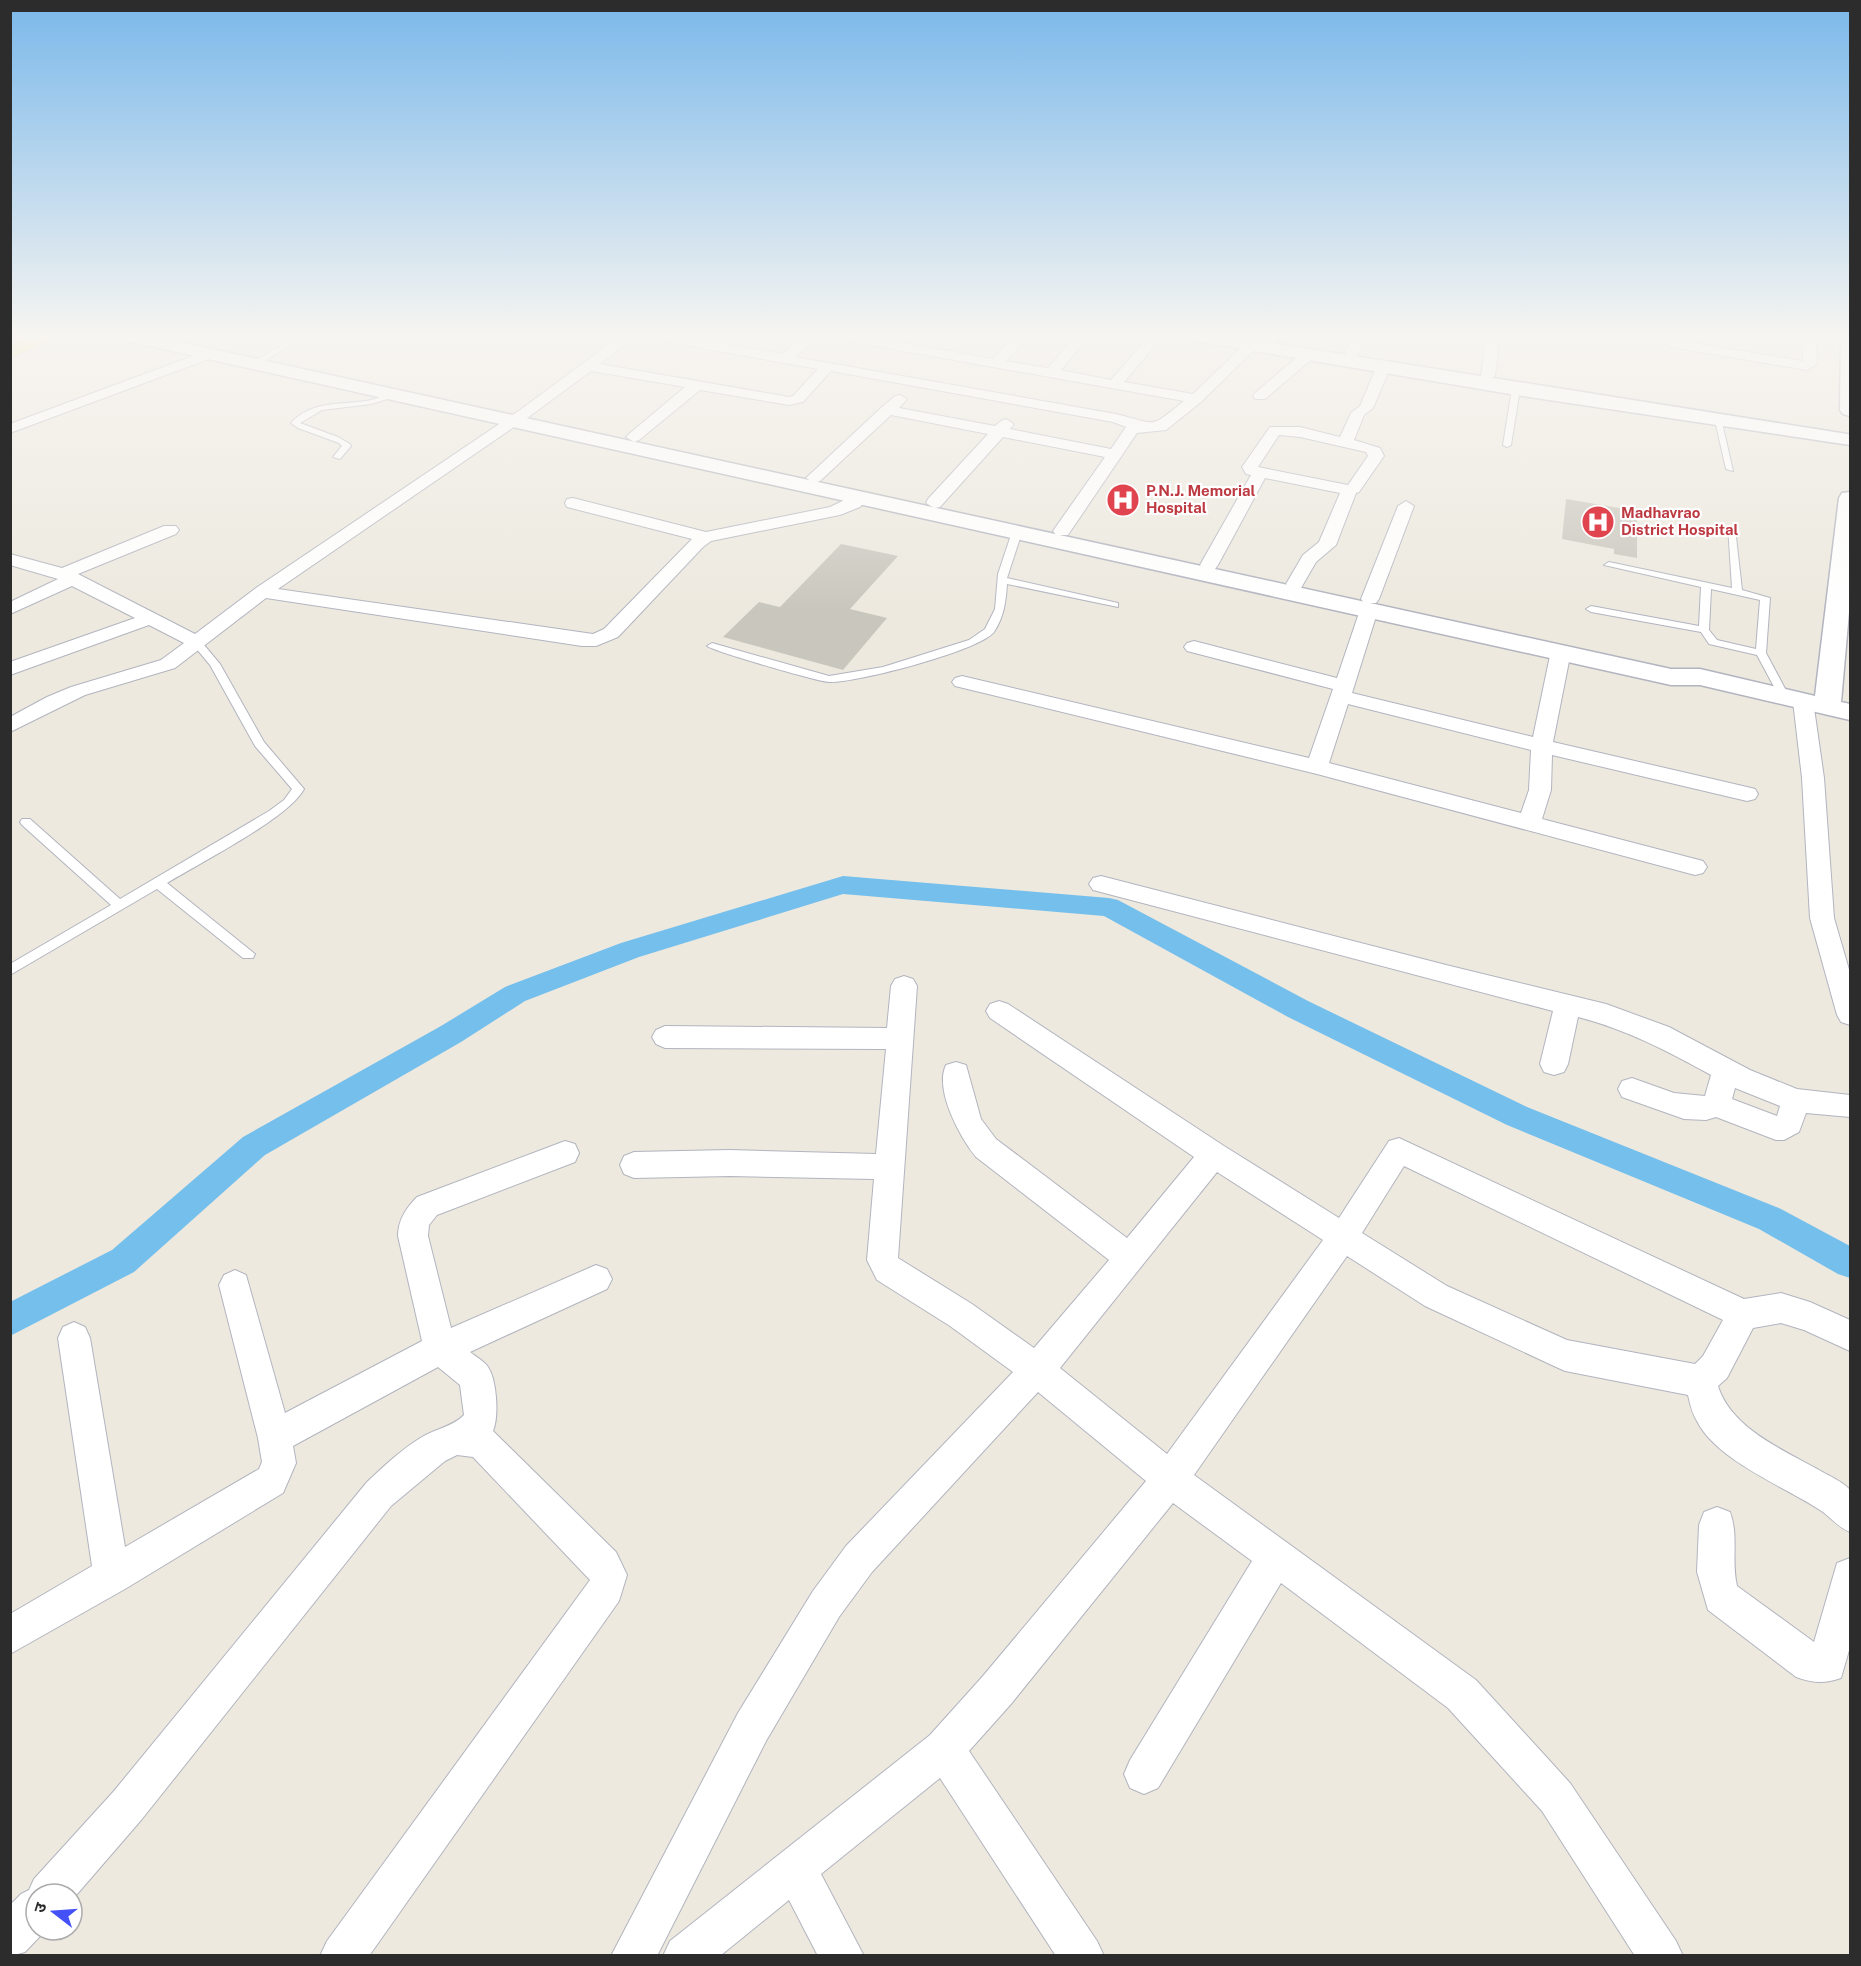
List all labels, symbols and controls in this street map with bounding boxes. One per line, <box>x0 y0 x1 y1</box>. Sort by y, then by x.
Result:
hospital icon: P.N.J. Memorial Hospital <box>1105 482 1141 518</box>
place label: P.N.J. Memorial Hospital <box>1146 482 1256 516</box>
hospital icon: Madhavrao District Hospital <box>1580 504 1616 540</box>
place label: Madhavrao District Hospital <box>1621 504 1738 538</box>
north arrow <box>24 1882 84 1942</box>
text: उ <box>30 1900 51 1915</box>

